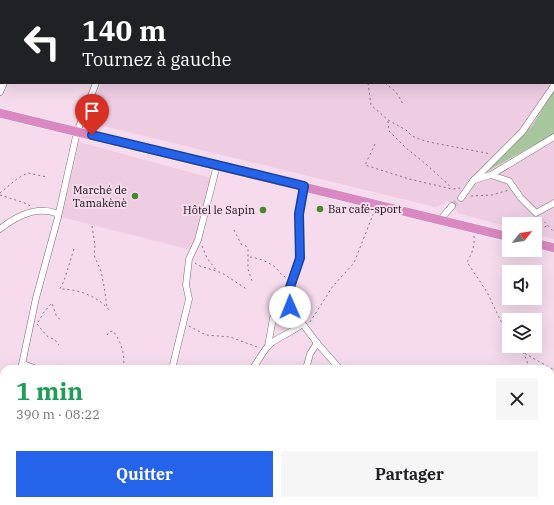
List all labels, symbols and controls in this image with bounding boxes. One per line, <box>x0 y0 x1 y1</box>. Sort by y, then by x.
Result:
text: 140 m <box>82 12 166 49</box>
icon: left <box>16 16 68 68</box>
text: Tournez à gauche <box>82 48 231 71</box>
pin <box>75 94 109 135</box>
icon: arrive <box>81 100 103 122</box>
place label: Marché de Tamakènè <box>73 183 127 210</box>
marker: Marché de Tamakènè <box>130 191 140 201</box>
place label: Bar café-sport <box>328 202 402 216</box>
place label: Hôtel le Sapin <box>183 203 255 217</box>
marker: Bar café-sport <box>315 204 325 214</box>
marker: Hôtel le Sapin <box>258 205 268 215</box>
north arrow <box>502 217 542 257</box>
map controls <box>502 217 542 353</box>
button: sound <box>502 265 542 305</box>
position arrow <box>269 286 311 328</box>
button: layers <box>502 313 542 353</box>
text: 1 min <box>16 375 83 407</box>
button: close <box>496 378 538 420</box>
text: 390 m · 08:22 <box>16 406 100 423</box>
button: Quitter <box>16 451 273 497</box>
button: Partager <box>281 451 538 497</box>

